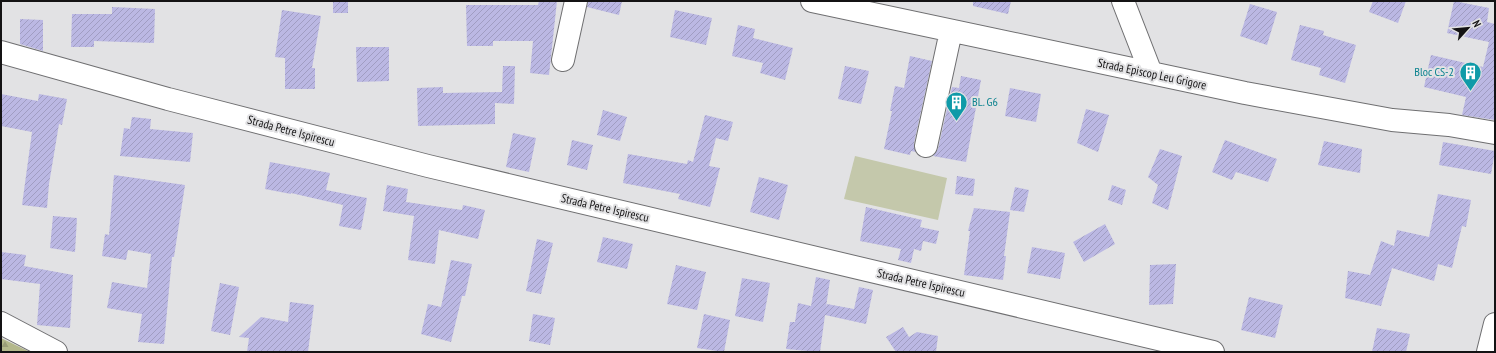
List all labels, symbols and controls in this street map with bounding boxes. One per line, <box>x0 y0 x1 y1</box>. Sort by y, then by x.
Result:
north arrow <box>1448 8 1488 48</box>
text: N <box>1469 18 1485 29</box>
street label: Strada Episcop Leu Grigore <box>1096 55 1208 92</box>
building icon: Bloc CS-2 <box>1457 59 1483 92</box>
place label: Bloc CS-2 <box>1414 64 1454 79</box>
building icon: BL. G6 <box>943 89 969 122</box>
place label: BL. G6 <box>972 94 998 109</box>
street label: Strada Petre Ispirescu <box>246 112 336 149</box>
street label: Strada Petre Ispirescu <box>560 190 650 225</box>
street label: Strada Petre Ispirescu <box>876 265 966 300</box>

